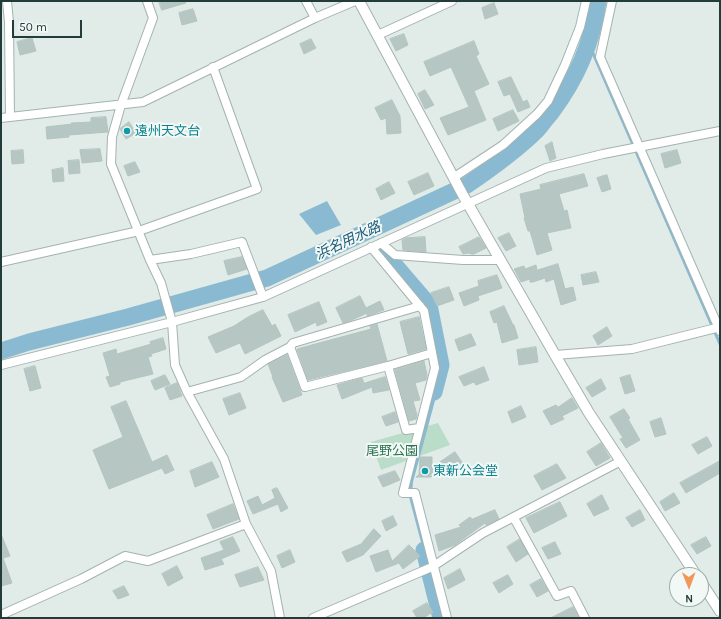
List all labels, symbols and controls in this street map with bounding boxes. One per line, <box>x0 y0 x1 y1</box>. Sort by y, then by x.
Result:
scale bar <box>14 12 84 38</box>
text: 50 m <box>19 20 47 34</box>
place label: 遠州天文台 <box>135 123 200 139</box>
marker: 遠州天文台 <box>122 126 132 136</box>
water label: 浜名用水路 <box>313 219 383 263</box>
park label: 尾野公園 <box>366 443 418 459</box>
place label: 東新公会堂 <box>433 463 498 479</box>
marker: 東新公会堂 <box>420 466 430 476</box>
north arrow <box>669 567 709 607</box>
text: N <box>685 592 693 605</box>

